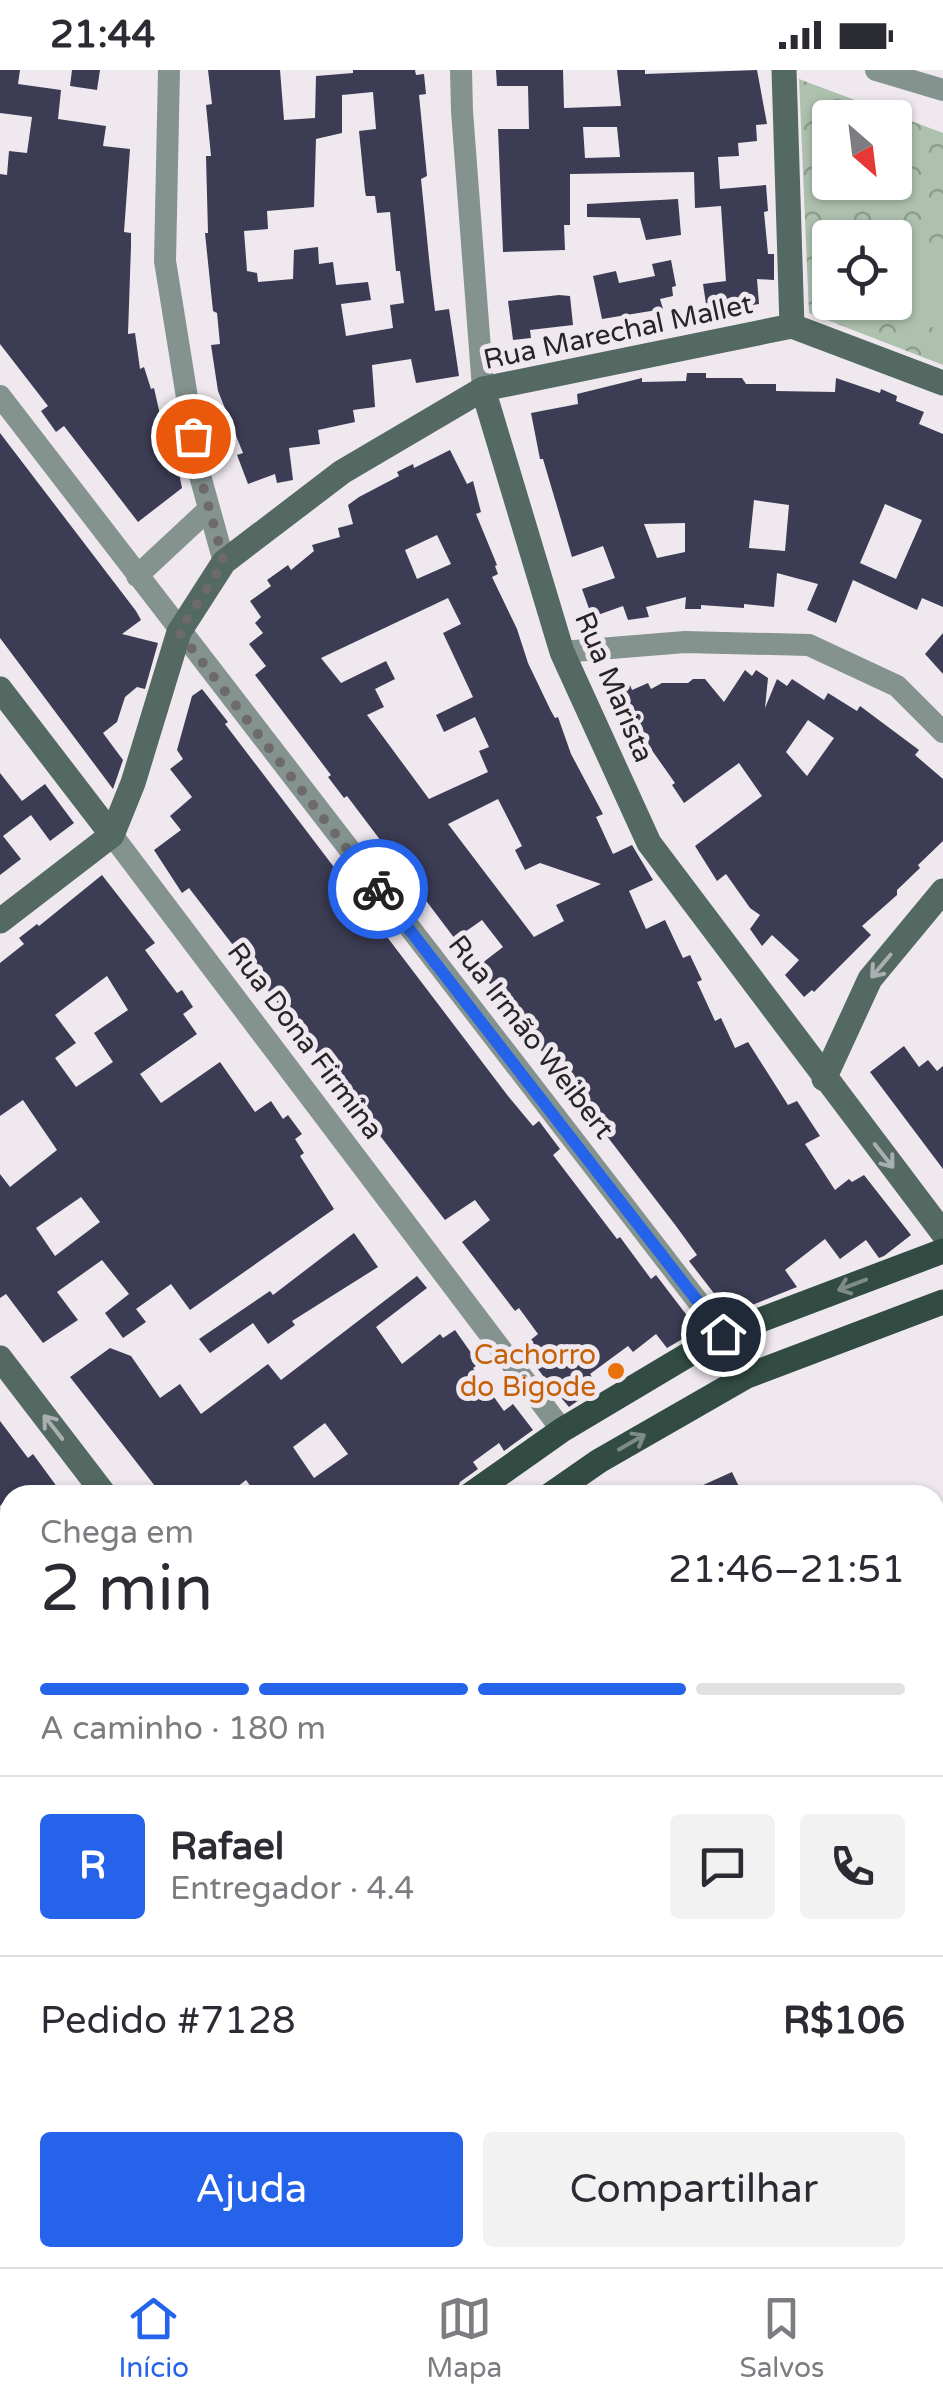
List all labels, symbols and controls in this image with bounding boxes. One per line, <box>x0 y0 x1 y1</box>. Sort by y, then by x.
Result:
text: 21:44 <box>50 12 155 58</box>
north arrow <box>812 100 912 200</box>
map controls <box>812 100 912 320</box>
button: locate <box>812 220 912 320</box>
street label: Rua Marechal Mallet <box>480 287 756 377</box>
pin <box>151 394 236 479</box>
icon: bag <box>166 409 221 464</box>
street label: Rua Marista <box>567 607 661 767</box>
courier <box>328 839 428 939</box>
icon: bike <box>351 862 406 917</box>
street label: Rua Irmão Weibert <box>441 928 621 1146</box>
street label: Rua Dona Firmina <box>220 936 390 1146</box>
one-way arrow <box>870 952 892 978</box>
one-way arrow <box>873 1142 894 1169</box>
one-way arrow <box>837 1277 868 1295</box>
pin <box>681 1292 766 1377</box>
icon: home <box>696 1307 751 1362</box>
place label: Cachorro do Bigode <box>460 1338 596 1404</box>
marker: Cachorro do Bigode <box>605 1360 627 1382</box>
one-way arrow <box>42 1414 63 1441</box>
one-way arrow <box>617 1431 646 1451</box>
text: Chega em <box>40 1514 194 1552</box>
text: 21:46–21:51 <box>668 1547 905 1593</box>
text: 2 min <box>40 1550 213 1629</box>
text: A caminho · 180 m <box>40 1710 326 1748</box>
button: chat <box>670 1814 775 1919</box>
button: phone <box>800 1814 905 1919</box>
text: Rafael <box>170 1824 284 1870</box>
text: R <box>79 1843 106 1889</box>
text: Entregador · 4.4 <box>170 1870 414 1908</box>
text: Pedido #7128 <box>40 1998 296 2044</box>
text: R$106 <box>783 1998 905 2044</box>
button: Ajuda <box>40 2132 463 2247</box>
button: Compartilhar <box>483 2132 905 2247</box>
tab: Início <box>119 2291 189 2385</box>
tab: Mapa <box>426 2291 502 2385</box>
tab: Salvos <box>739 2291 824 2385</box>

